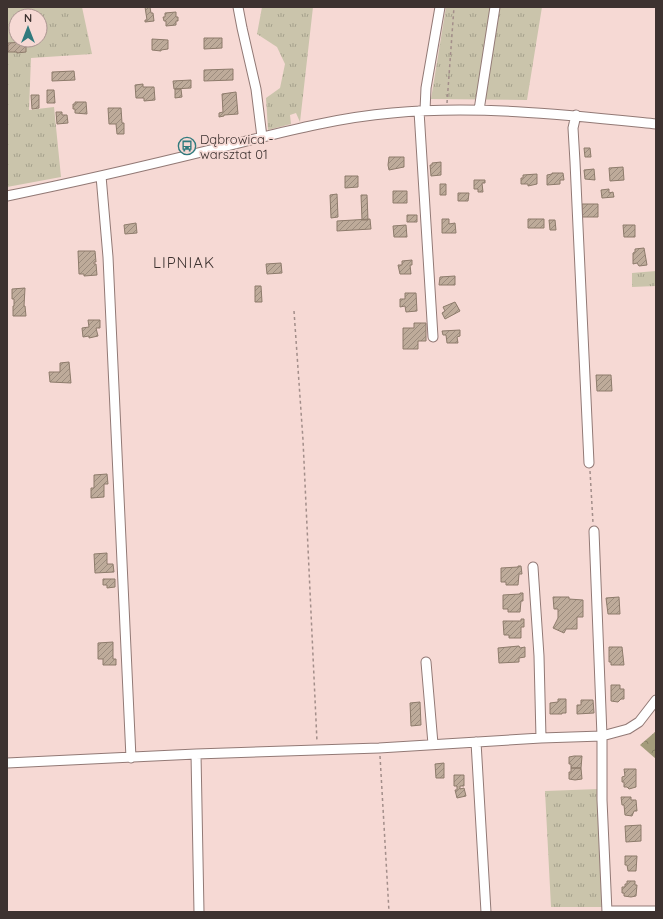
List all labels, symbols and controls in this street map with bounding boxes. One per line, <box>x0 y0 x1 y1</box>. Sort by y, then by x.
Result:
north arrow <box>8 8 48 48</box>
text: N <box>24 11 32 25</box>
place label: Dąbrowica - warsztat 01 <box>200 131 273 162</box>
bus stop icon: Dąbrowica - warsztat 01 <box>177 136 197 156</box>
district label: LIPNIAK <box>153 253 215 272</box>

